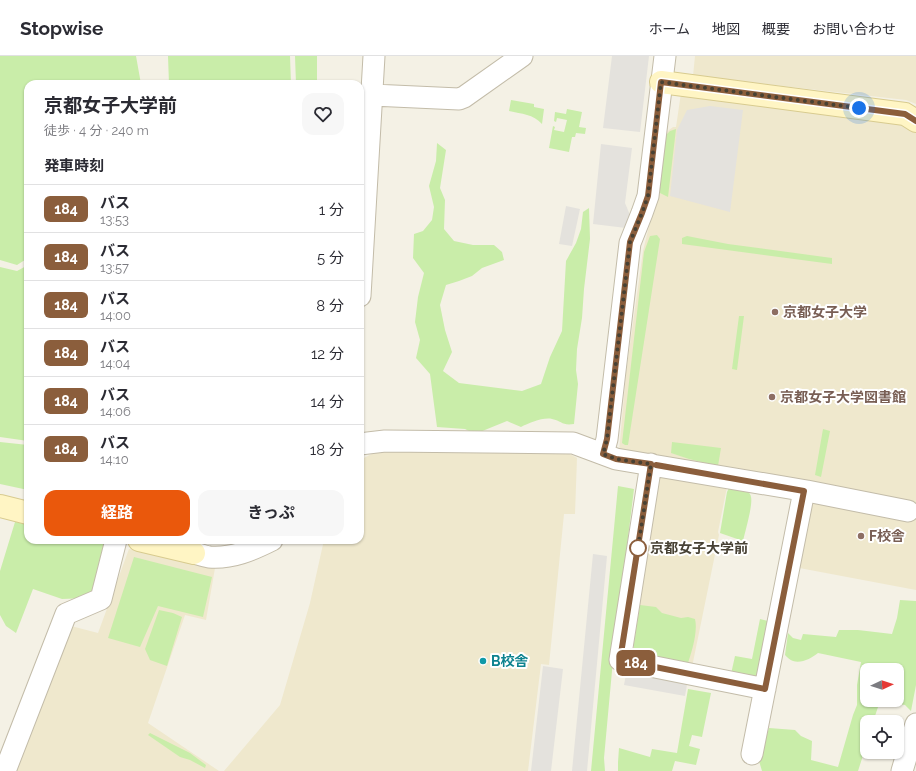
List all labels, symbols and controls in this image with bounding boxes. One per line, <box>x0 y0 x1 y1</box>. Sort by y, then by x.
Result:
text: Stopwise <box>20 17 103 39</box>
text: ホーム <box>648 21 690 37</box>
text: 地図 <box>712 21 740 37</box>
text: 概要 <box>762 21 790 37</box>
text: お問い合わせ <box>812 21 896 37</box>
button: heart <box>302 93 344 135</box>
text: 京都女子大学前 <box>44 94 177 116</box>
your location <box>849 98 869 118</box>
text: 徒歩 · 4 分 · 240 m <box>44 123 149 138</box>
text: 発車時刻 <box>44 157 104 175</box>
text: バス <box>100 194 130 212</box>
text: 184 <box>54 201 78 217</box>
text: 1 分 <box>319 201 344 219</box>
text: 13:53 <box>100 212 129 227</box>
text: バス <box>100 242 130 260</box>
text: 184 <box>54 249 78 265</box>
text: 5 分 <box>317 249 344 267</box>
text: 13:57 <box>100 260 129 275</box>
text: バス <box>100 290 130 308</box>
text: 184 <box>54 297 78 313</box>
text: 8 分 <box>316 297 344 315</box>
place label: 京都女子大学 <box>783 304 867 320</box>
marker: 京都女子大学 <box>770 307 780 317</box>
text: 14:00 <box>100 308 131 323</box>
text: バス <box>100 338 130 356</box>
text: 184 <box>54 345 78 361</box>
text: 12 分 <box>311 345 344 363</box>
text: 14:04 <box>100 356 130 371</box>
text: バス <box>100 386 130 404</box>
place label: 京都女子大学図書館 <box>780 389 906 405</box>
marker: 京都女子大学図書館 <box>767 392 777 402</box>
text: 184 <box>54 393 78 409</box>
text: 14 分 <box>311 393 344 411</box>
text: 14:06 <box>100 404 131 419</box>
text: バス <box>100 434 130 452</box>
text: 184 <box>54 441 78 457</box>
text: 18 分 <box>310 441 344 459</box>
text: 14:10 <box>100 452 129 467</box>
button: 経路 <box>44 490 190 536</box>
button: きっぷ <box>198 490 344 536</box>
place label: F校舎 <box>869 528 905 544</box>
marker: F校舎 <box>856 531 866 541</box>
marker: 京都女子大学前 <box>629 539 647 557</box>
place label: 京都女子大学前 <box>650 540 748 556</box>
line badge: 184 <box>613 650 659 676</box>
place label: B校舎 <box>491 653 529 669</box>
text: 184 <box>624 655 648 671</box>
marker: B校舎 <box>478 656 488 666</box>
north arrow <box>860 663 904 707</box>
map controls <box>860 663 904 759</box>
button: locate <box>860 715 904 759</box>

